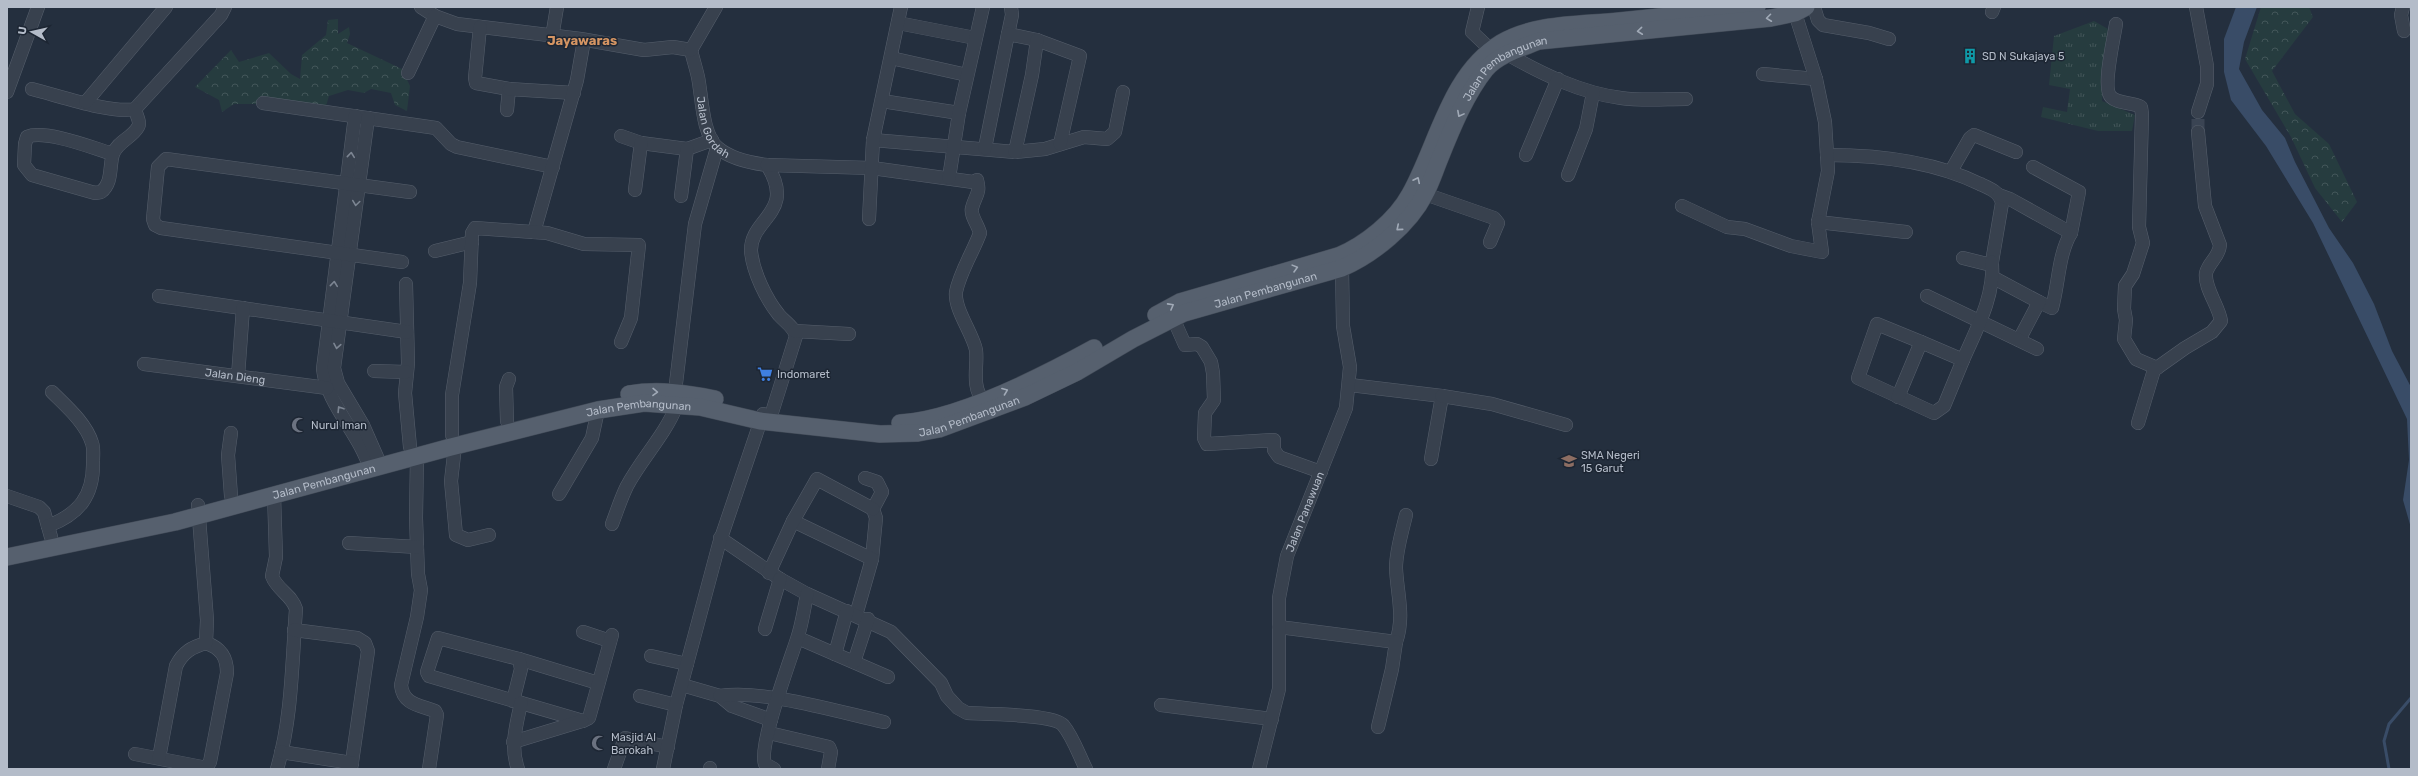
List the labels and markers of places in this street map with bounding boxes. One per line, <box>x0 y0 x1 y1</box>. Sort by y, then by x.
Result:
building icon: SD N Sukajaya 5 <box>1961 47 1979 65</box>
place label: SD N Sukajaya 5 <box>1982 50 2065 63</box>
supermarket icon: Indomaret <box>756 365 774 383</box>
place label: Indomaret <box>777 368 831 381</box>
mosque icon: Nurul Iman <box>290 416 308 434</box>
place label: Nurul Iman <box>311 419 367 432</box>
place label: SMA Negeri 15 Garut <box>1581 449 1640 475</box>
school or university icon: SMA Negeri 15 Garut <box>1560 452 1578 470</box>
place label: Masjid Al Barokah <box>611 731 656 757</box>
mosque icon: Masjid Al Barokah <box>590 734 608 752</box>

